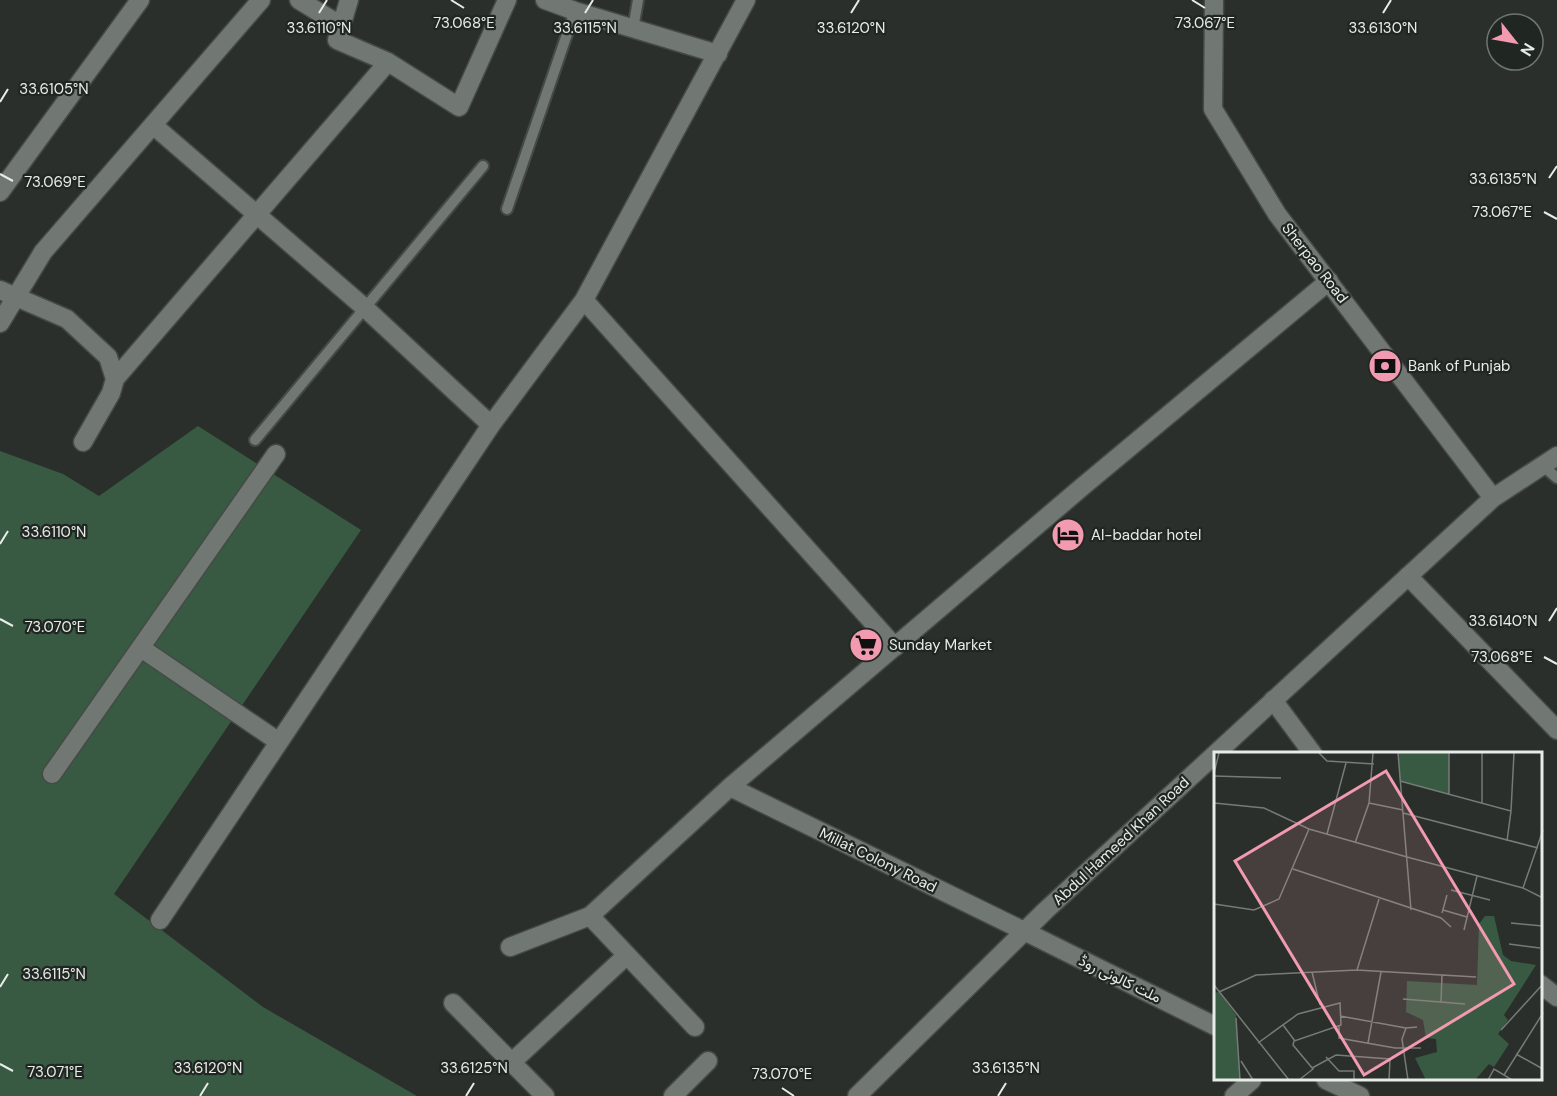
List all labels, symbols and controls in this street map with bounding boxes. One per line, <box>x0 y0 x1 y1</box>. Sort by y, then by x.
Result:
north arrow <box>1485 12 1545 72</box>
text: 73.068°E <box>433 13 495 33</box>
text: 73.067°E <box>1175 13 1235 33</box>
text: 33.6110°N <box>287 18 351 38</box>
text: 33.6115°N <box>553 18 617 38</box>
text: 33.6120°N <box>817 18 885 38</box>
text: 33.6130°N <box>1349 18 1418 38</box>
text: N <box>1515 39 1539 60</box>
text: 33.6105°N <box>19 79 89 99</box>
text: 33.6135°N <box>1469 169 1537 189</box>
text: 73.069°E <box>24 172 86 192</box>
text: 73.067°E <box>1472 202 1532 222</box>
street label: Sherpao Road <box>1277 219 1353 307</box>
bank icon: Bank of Punjab <box>1367 348 1403 384</box>
place label: Bank of Punjab <box>1408 356 1510 376</box>
hotel icon: Al-baddar hotel <box>1050 517 1086 553</box>
text: 33.6110°N <box>22 522 86 542</box>
place label: Al-baddar hotel <box>1091 525 1201 545</box>
text: 33.6140°N <box>1468 611 1538 631</box>
text: 73.070°E <box>25 617 85 637</box>
supermarket icon: Sunday Market <box>848 627 884 663</box>
place label: Sunday Market <box>889 635 992 655</box>
text: 73.068°E <box>1471 647 1533 667</box>
inset map <box>1214 752 1542 1081</box>
street label: Abdul Hameed Khan Road <box>1048 772 1194 910</box>
street label: Millat Colony Road <box>816 823 940 897</box>
street label: ملت کالونی روڈ <box>1076 950 1164 1008</box>
text: 33.6115°N <box>22 964 86 984</box>
text: 33.6120°N <box>174 1058 242 1078</box>
text: 33.6125°N <box>440 1058 508 1078</box>
text: 33.6135°N <box>972 1058 1040 1078</box>
text: 73.071°E <box>27 1062 83 1082</box>
text: 73.070°E <box>752 1064 812 1084</box>

